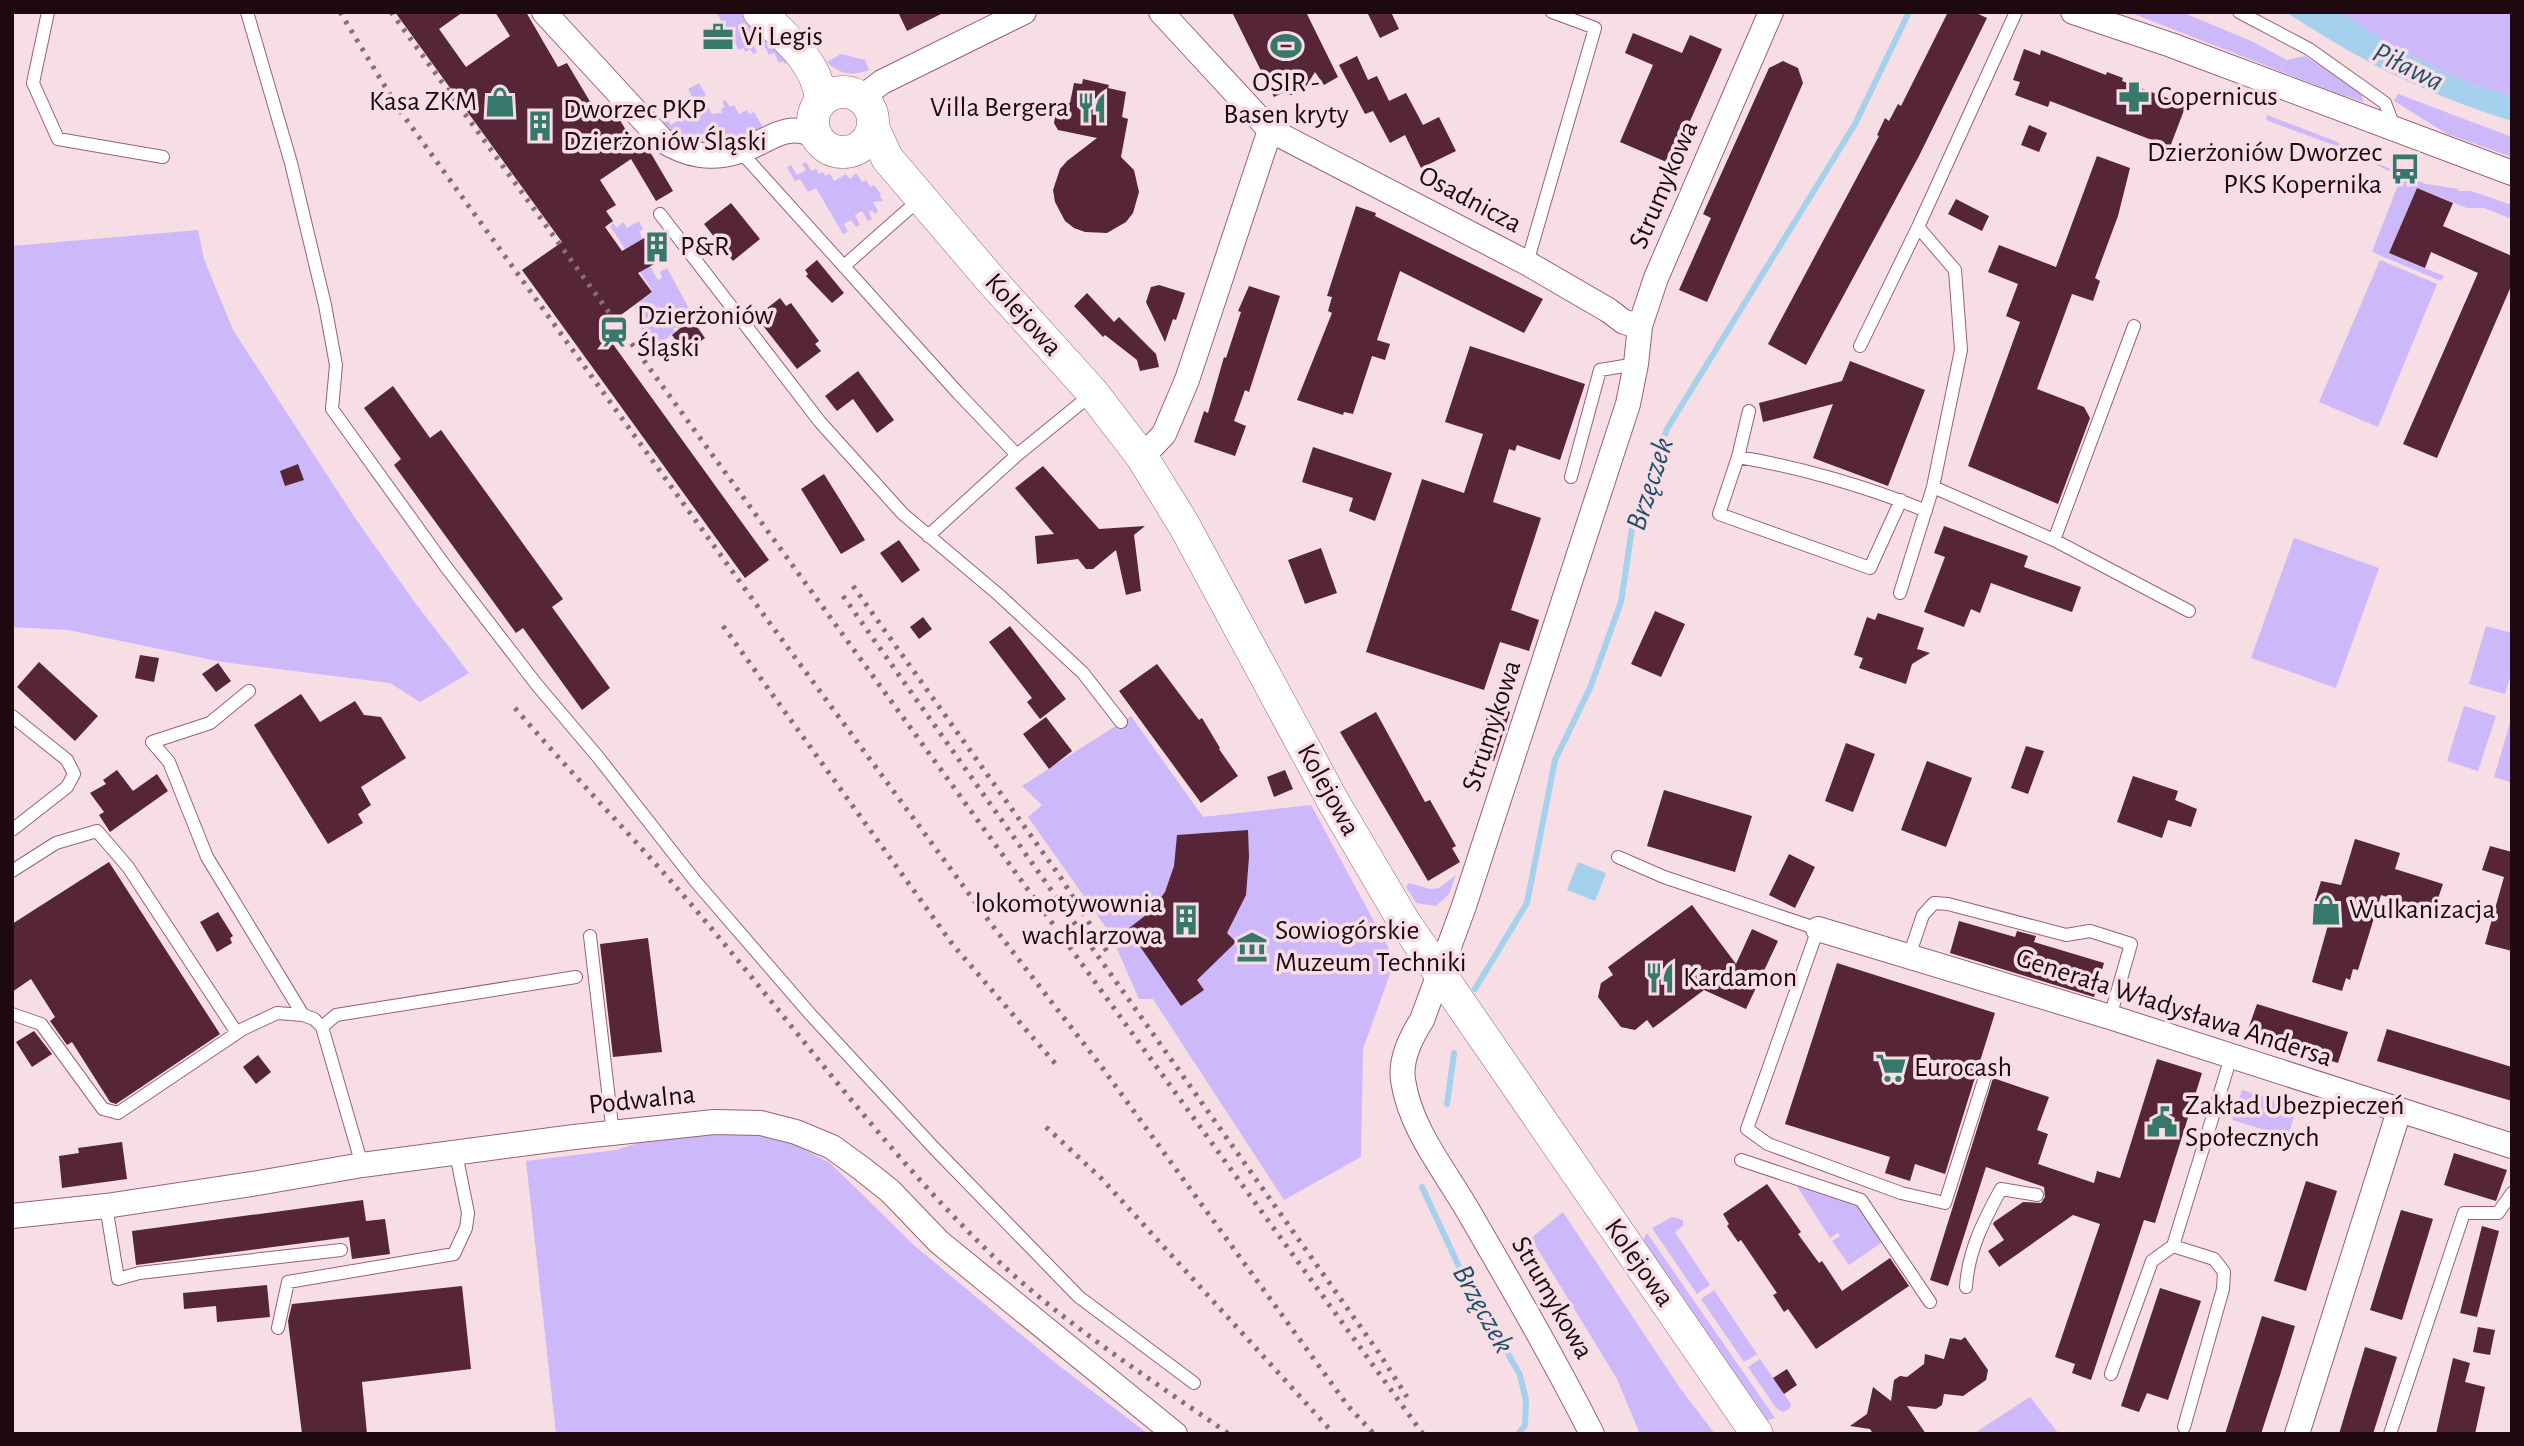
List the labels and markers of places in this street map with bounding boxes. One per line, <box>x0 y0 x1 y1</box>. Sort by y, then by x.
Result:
office icon: Vi Legis <box>701 20 735 54</box>
place label: Vi Legis <box>741 23 823 51</box>
sports icon: OSIR - Basen kryty <box>1269 29 1303 63</box>
place label: OSIR - Basen kryty <box>1223 69 1349 129</box>
pharmacy icon: Copernicus <box>2117 80 2151 114</box>
place label: Copernicus <box>2157 83 2278 111</box>
shop icon: Kasa ZKM <box>483 85 517 119</box>
place label: Kasa ZKM <box>369 88 477 116</box>
restaurant icon: Villa Bergera <box>1075 91 1109 125</box>
place label: Villa Bergera <box>930 94 1069 122</box>
place label: Dworzec PKP Dzierżoniów Śląski <box>563 96 767 156</box>
building icon: Dworzec PKP Dzierżoniów Śląski <box>523 109 557 143</box>
place label: Dzierżoniów Dworzec PKS Kopernika <box>2147 139 2382 199</box>
bus stop icon: Dzierżoniów Dworzec PKS Kopernika <box>2388 152 2422 186</box>
building icon: P&R <box>640 230 674 264</box>
place label: P&R <box>680 233 730 261</box>
place label: Dzierżoniów Śląski <box>637 302 774 362</box>
station icon: Dzierżoniów Śląski <box>597 315 631 349</box>
place label: lokomotywownia wachlarzowa <box>975 890 1163 950</box>
shop icon: Wulkanizacja <box>2309 893 2343 927</box>
place label: Wulkanizacja <box>2349 896 2496 924</box>
building icon: lokomotywownia wachlarzowa <box>1169 903 1203 937</box>
place label: Sowiogórskie Muzeum Techniki <box>1275 917 1467 977</box>
museum icon: Sowiogórskie Muzeum Techniki <box>1235 930 1269 964</box>
restaurant icon: Kardamon <box>1643 961 1677 995</box>
place label: Kardamon <box>1683 964 1797 992</box>
supermarket icon: Eurocash <box>1874 1051 1908 1085</box>
place label: Eurocash <box>1914 1054 2012 1082</box>
place label: Zakład Ubezpieczeń Społecznych <box>2185 1092 2404 1152</box>
public building icon: Zakład Ubezpieczeń Społecznych <box>2145 1105 2179 1139</box>

